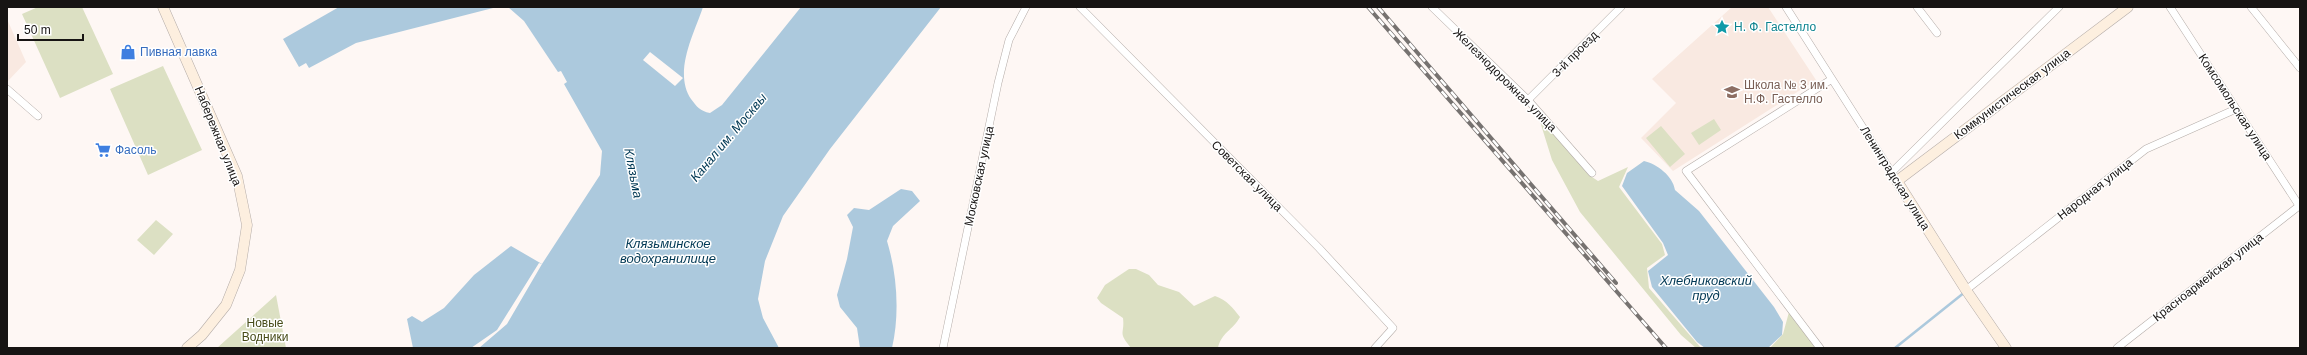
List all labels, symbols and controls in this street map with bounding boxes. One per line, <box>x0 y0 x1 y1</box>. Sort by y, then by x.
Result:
scale bar <box>18 16 83 42</box>
place icon: Н. Ф. Гастелло <box>1713 18 1731 36</box>
place label: Н. Ф. Гастелло <box>1734 20 1816 34</box>
text: 50 m <box>24 23 51 37</box>
street label: Железнодорожная улица <box>1450 25 1560 135</box>
street label: 3-й проезд <box>1549 28 1601 80</box>
shop icon: Пивная лавка <box>119 43 137 61</box>
place label: Пивная лавка <box>140 45 217 59</box>
street label: Коммунистическая улица <box>1951 46 2073 142</box>
street label: Комсомольская улица <box>2195 51 2275 163</box>
place label: Школа № 3 им. Н.Ф. Гастелло <box>1744 78 1828 106</box>
school or university icon: Школа № 3 им. Н.Ф. Гастелло <box>1723 83 1741 101</box>
street label: Набережная улица <box>192 84 244 188</box>
water label: Канал им. Москвы <box>687 90 770 184</box>
street label: Ленинградская улица <box>1857 123 1933 233</box>
street label: Московская улица <box>962 124 997 227</box>
street label: Советская улица <box>1209 138 1285 214</box>
supermarket icon: Фасоль <box>94 141 112 159</box>
place label: Фасоль <box>115 143 157 157</box>
water label: Клязьма <box>621 147 646 200</box>
street label: Народная улица <box>2055 155 2136 223</box>
street label: Красноармейская улица <box>2150 230 2266 324</box>
water label: Клязьминское водохранилище <box>620 236 716 266</box>
water label: Хлебниковский пруд <box>1659 273 1752 303</box>
park label: Новые Водники <box>242 316 288 344</box>

